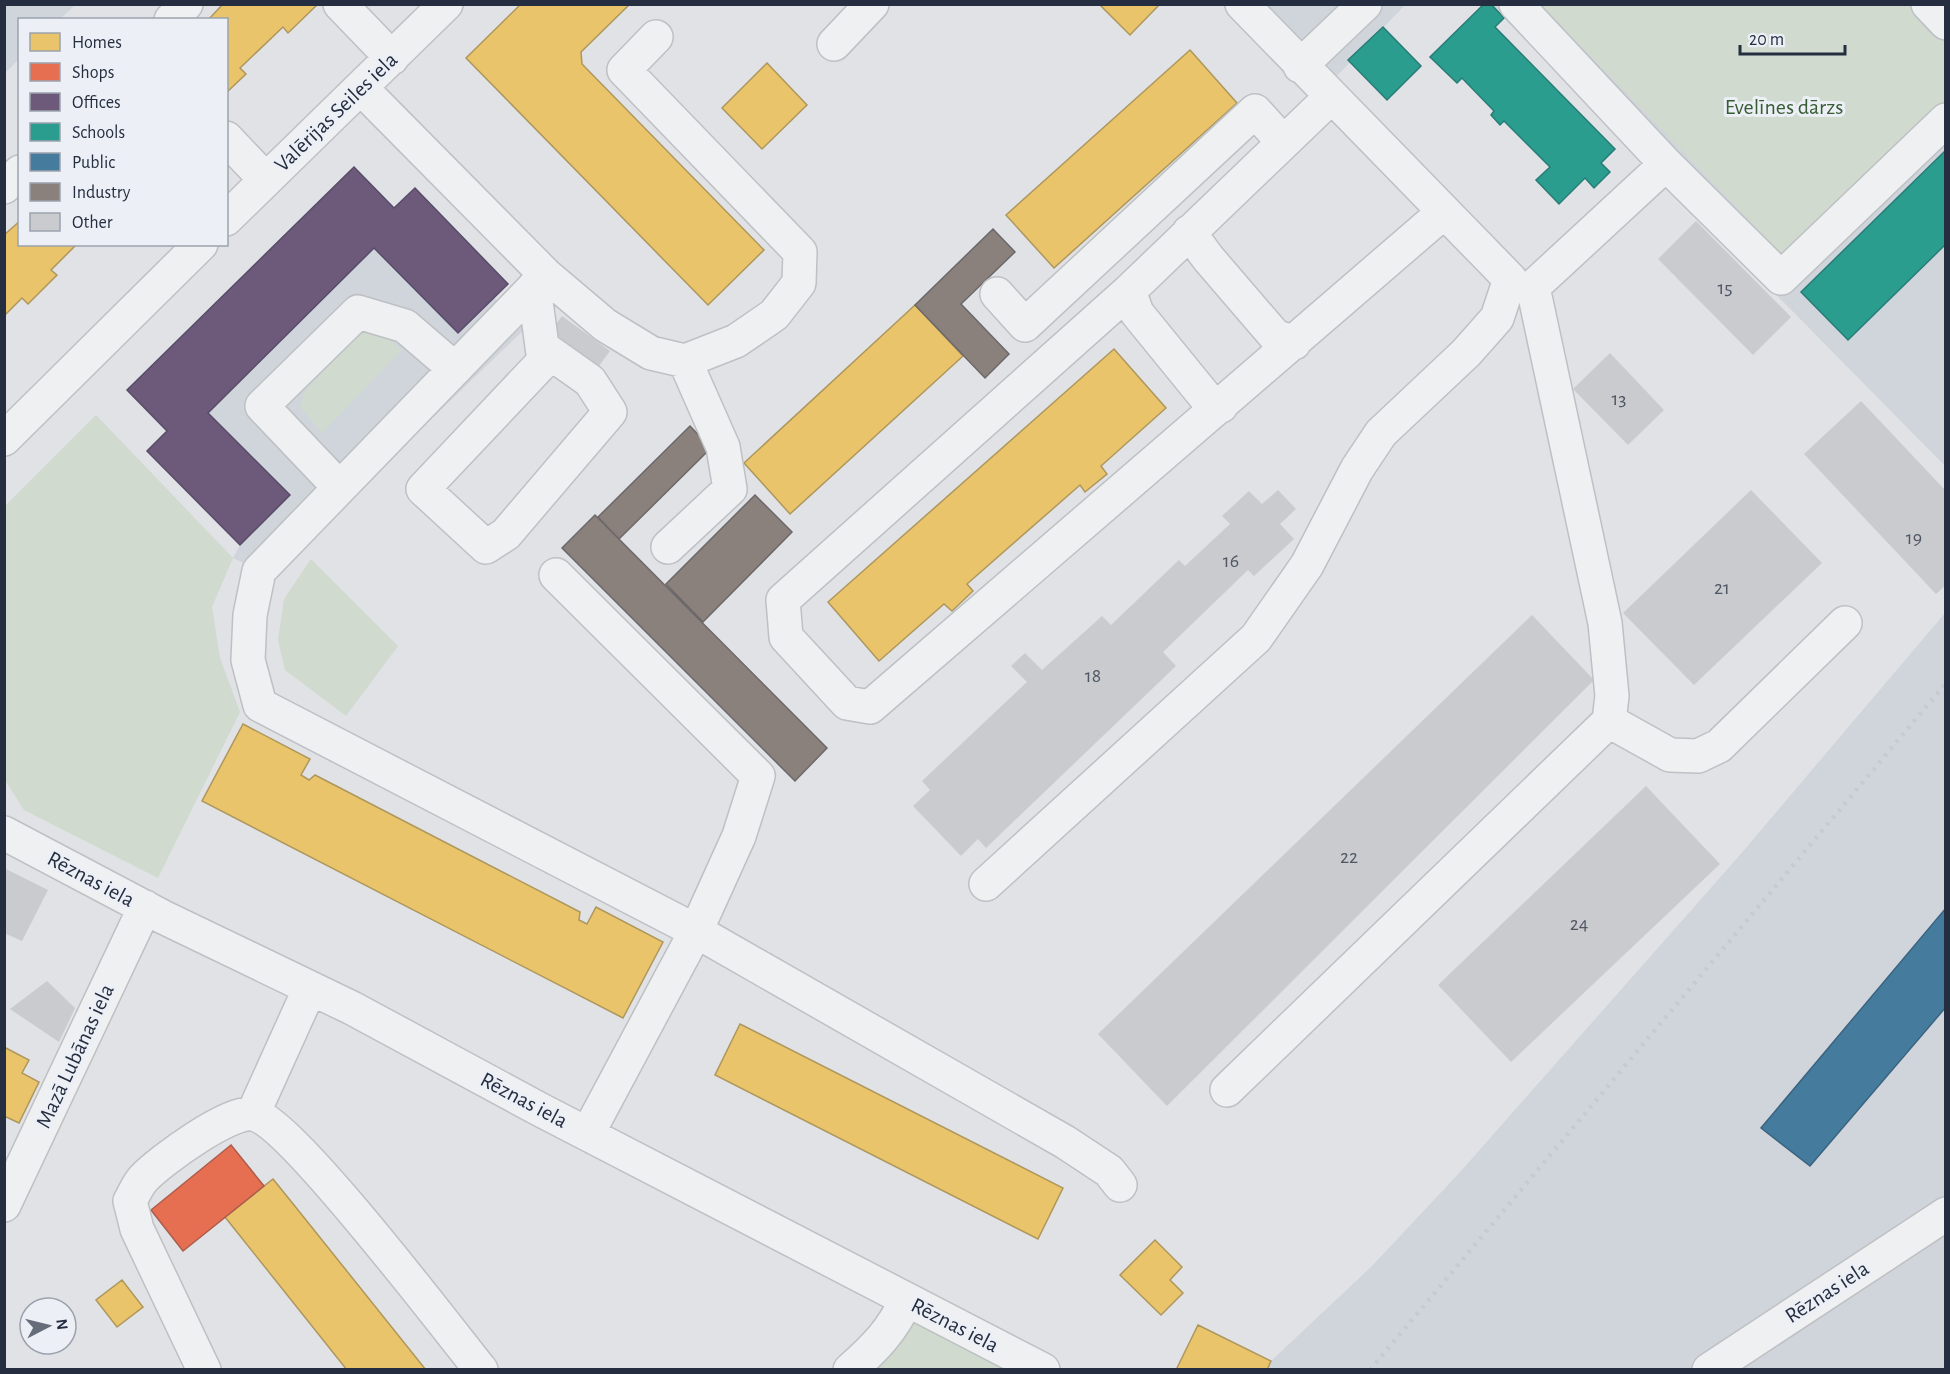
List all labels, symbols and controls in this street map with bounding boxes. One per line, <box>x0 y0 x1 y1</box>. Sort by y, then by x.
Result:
legend <box>18 18 228 246</box>
scale bar <box>1740 18 1845 56</box>
text: 20 m <box>1749 31 1784 49</box>
text: Homes <box>72 34 122 52</box>
street label: Valērijas Seiles iela <box>270 48 402 176</box>
text: Shops <box>72 64 114 82</box>
text: Offices <box>72 94 121 112</box>
park label: Evelīnes dārzs <box>1725 96 1843 118</box>
text: Schools <box>72 124 125 142</box>
text: Public <box>72 154 115 172</box>
text: Industry <box>72 184 131 202</box>
text: Other <box>72 214 113 232</box>
house number: 15 <box>1717 278 1733 298</box>
house number: 13 <box>1611 389 1627 409</box>
house number: 19 <box>1906 528 1922 548</box>
house number: 16 <box>1223 551 1239 571</box>
house number: 21 <box>1714 578 1730 598</box>
house number: 18 <box>1085 666 1101 686</box>
street label: Rēznas iela <box>44 847 138 911</box>
house number: 22 <box>1340 847 1358 867</box>
house number: 24 <box>1570 914 1588 934</box>
street label: Mazā Lubānas iela <box>32 981 118 1131</box>
street label: Rēznas iela <box>477 1068 571 1132</box>
street label: Rēznas iela <box>1781 1257 1873 1327</box>
street label: Rēznas iela <box>908 1294 1002 1356</box>
north arrow <box>18 1296 78 1356</box>
text: N <box>53 1318 71 1331</box>

